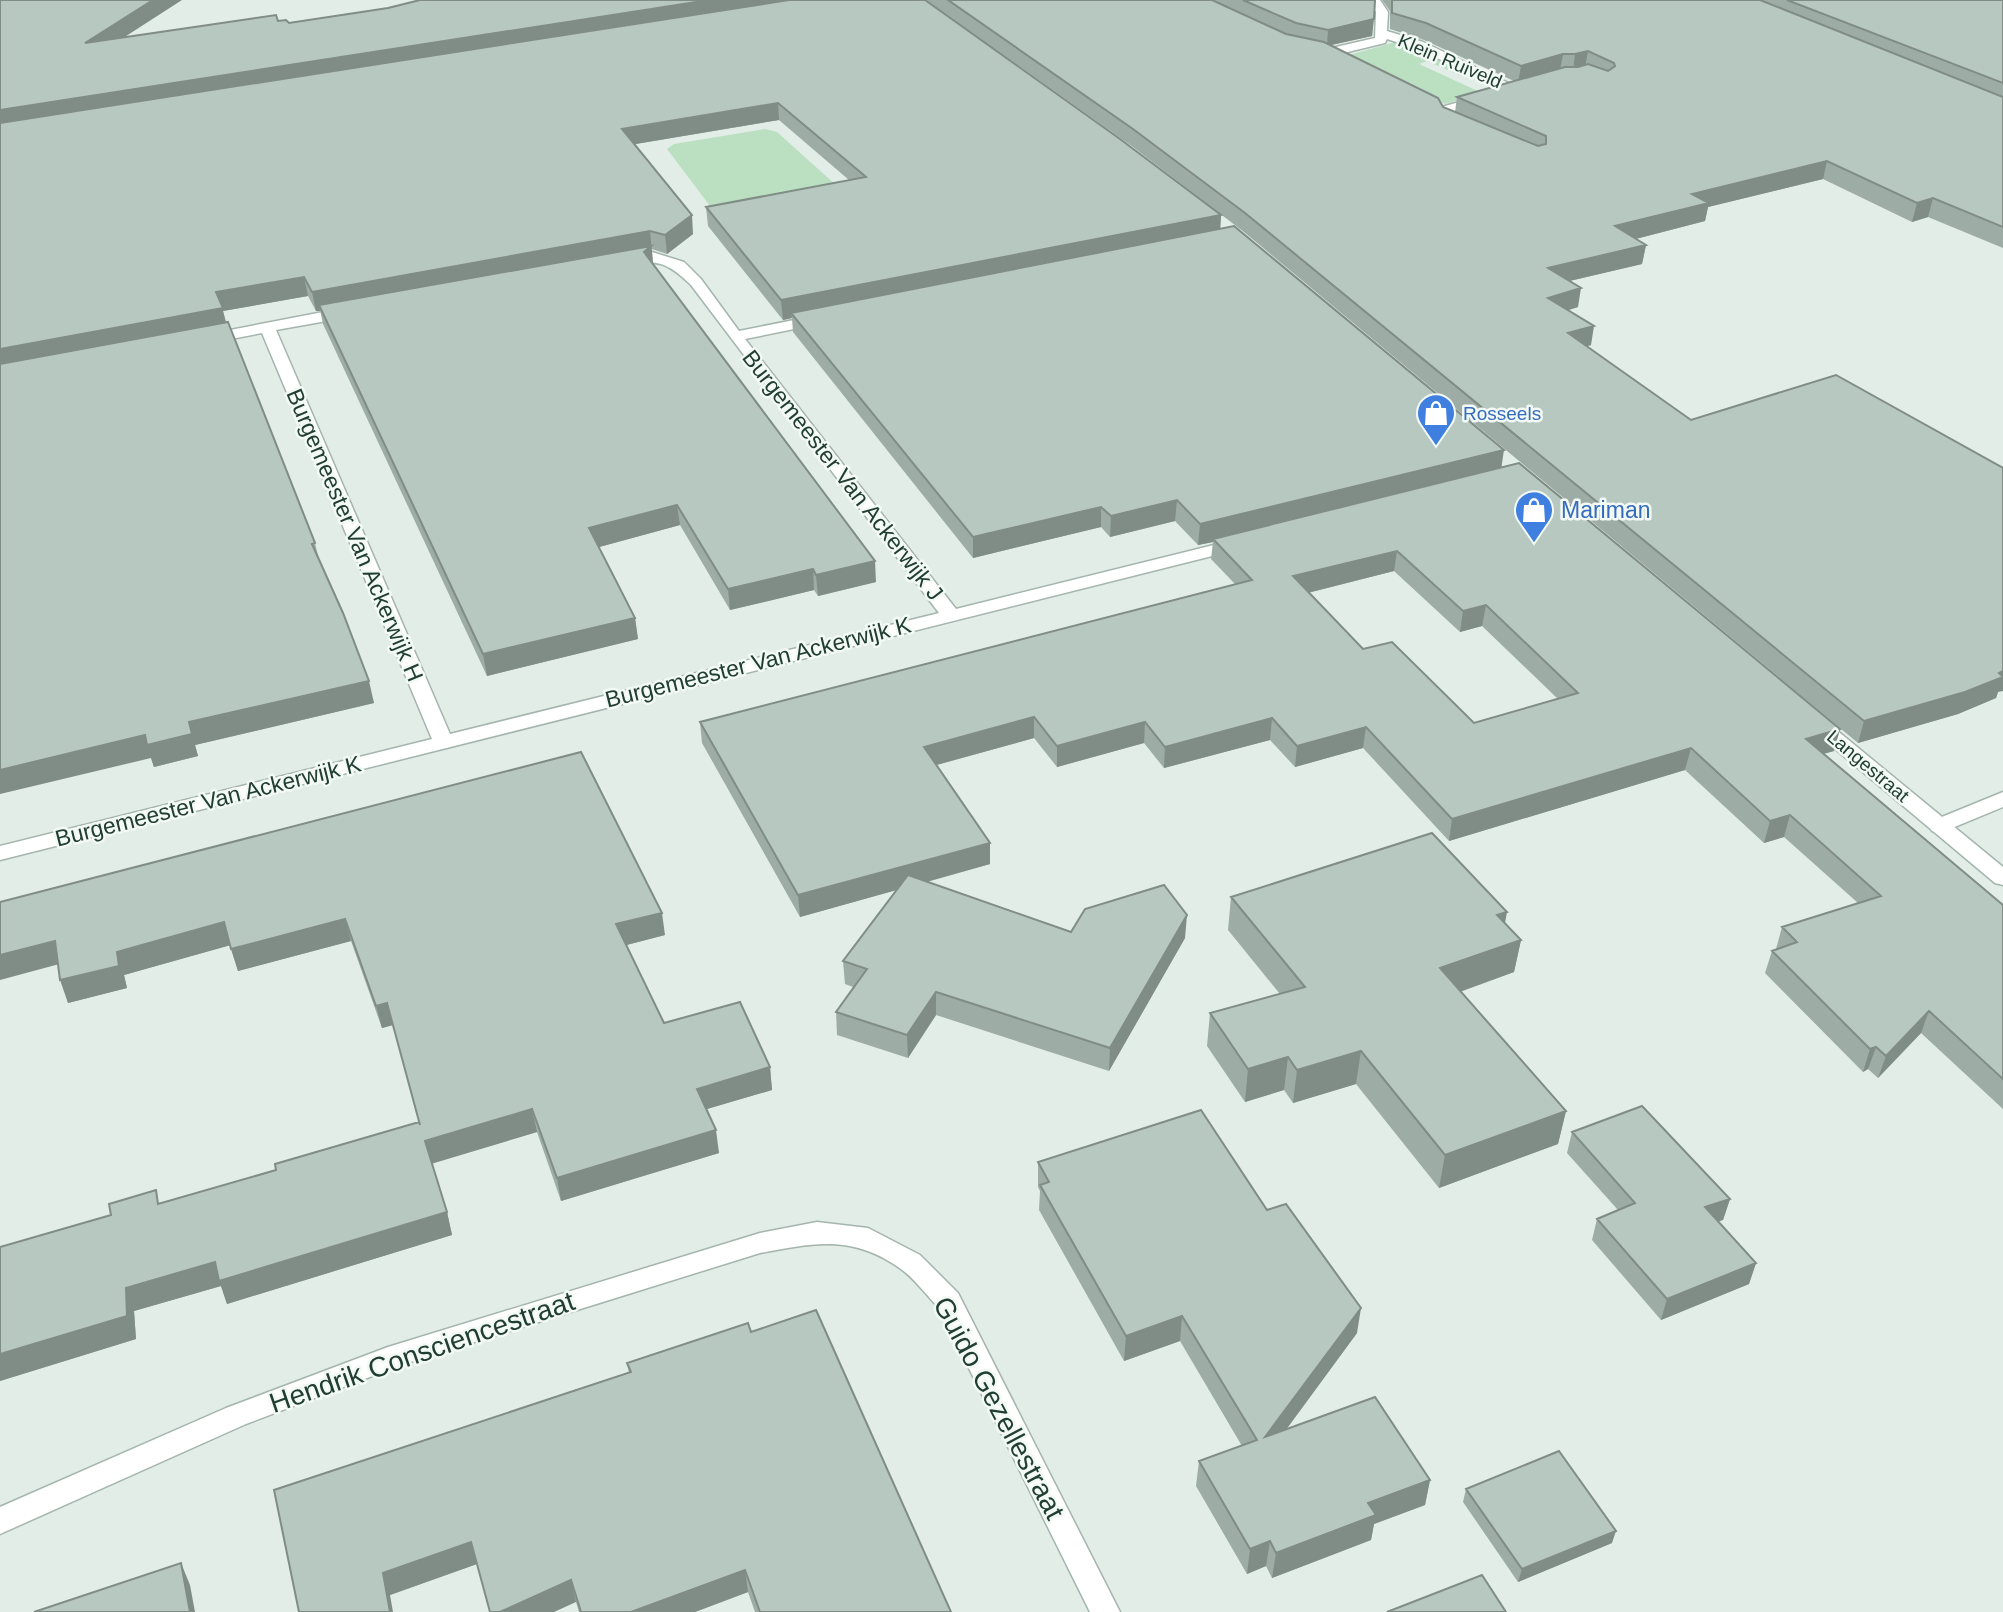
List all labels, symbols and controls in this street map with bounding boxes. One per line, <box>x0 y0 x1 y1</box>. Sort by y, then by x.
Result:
street label: Klein Ruiveld <box>1395 30 1505 92</box>
street label: Burgemeester Van Ackerwijk J <box>737 345 949 605</box>
street label: Burgemeester Van Ackerwijk H <box>281 385 429 685</box>
shop icon: Rosseels <box>1415 392 1457 447</box>
place label: Rosseels <box>1463 403 1541 424</box>
shop icon: Mariman <box>1513 489 1555 544</box>
place label: Mariman <box>1561 497 1650 523</box>
street label: Burgemeester Van Ackerwijk K <box>602 611 914 713</box>
street label: Langestraat <box>1823 726 1914 807</box>
street label: Burgemeester Van Ackerwijk K <box>52 750 364 852</box>
street label: Hendrik Consciencestraat <box>265 1285 579 1419</box>
street label: Guido Gezellestraat <box>927 1291 1071 1525</box>

